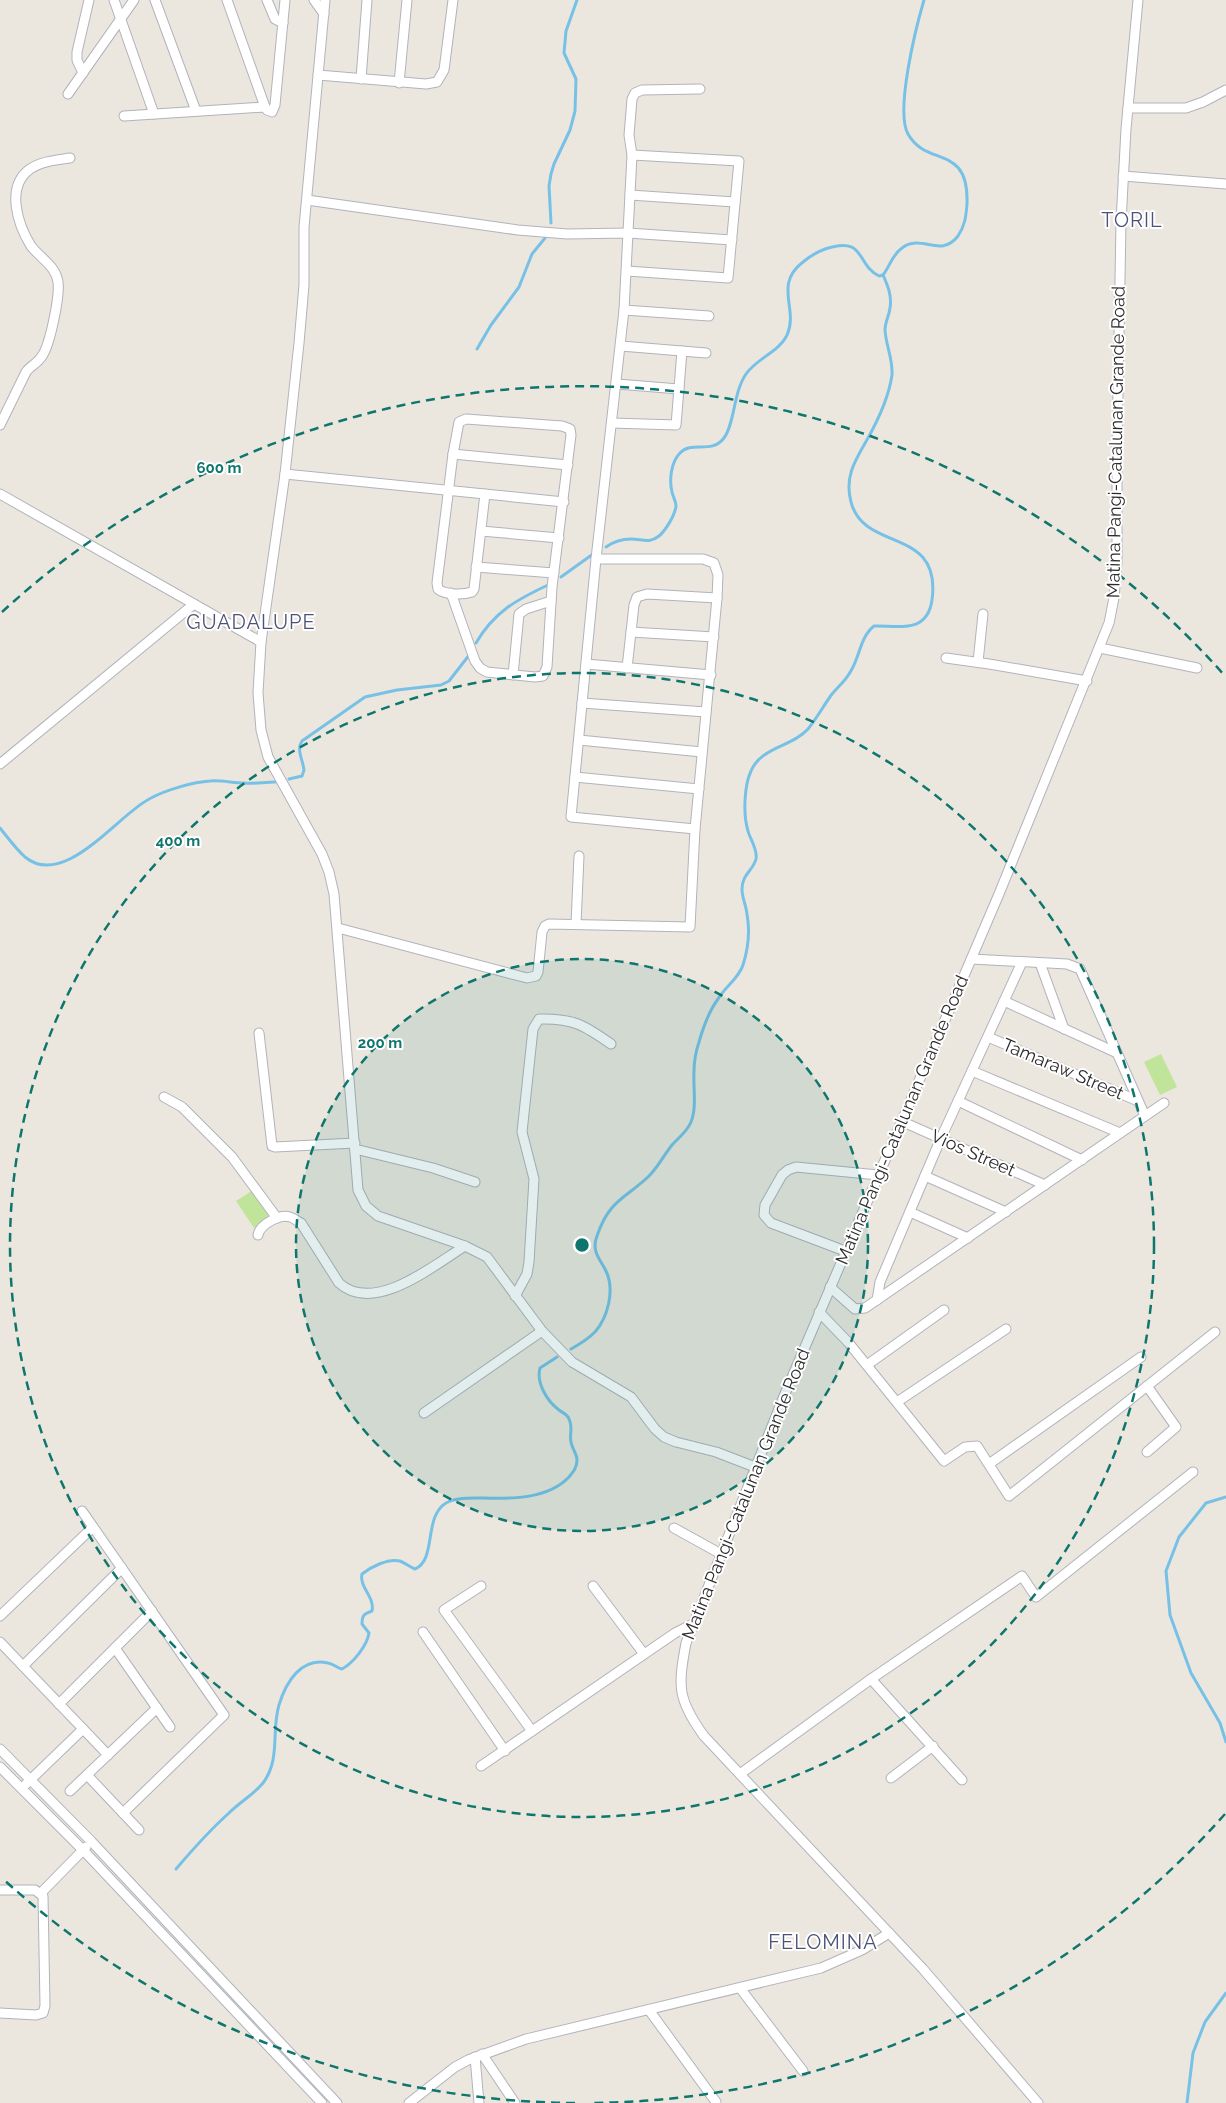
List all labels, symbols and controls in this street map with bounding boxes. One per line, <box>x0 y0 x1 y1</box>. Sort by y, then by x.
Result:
district label: TORIL <box>1101 208 1163 232</box>
street label: Matina Pangi-Catalunan Grande Road <box>1102 286 1129 598</box>
text: 600 m <box>196 459 242 477</box>
district label: GUADALUPE <box>186 610 316 634</box>
text: 400 m <box>156 832 200 850</box>
street label: Matina Pangi-Catalunan Grande Road <box>831 972 972 1268</box>
text: 200 m <box>358 1034 402 1052</box>
street label: Tamaraw Street <box>999 1034 1127 1104</box>
street label: Vios Street <box>928 1125 1019 1180</box>
centre of rings <box>573 1236 591 1254</box>
street label: Matina Pangi-Catalunan Grande Road <box>677 1345 814 1642</box>
district label: FELOMINA <box>768 1930 878 1954</box>

